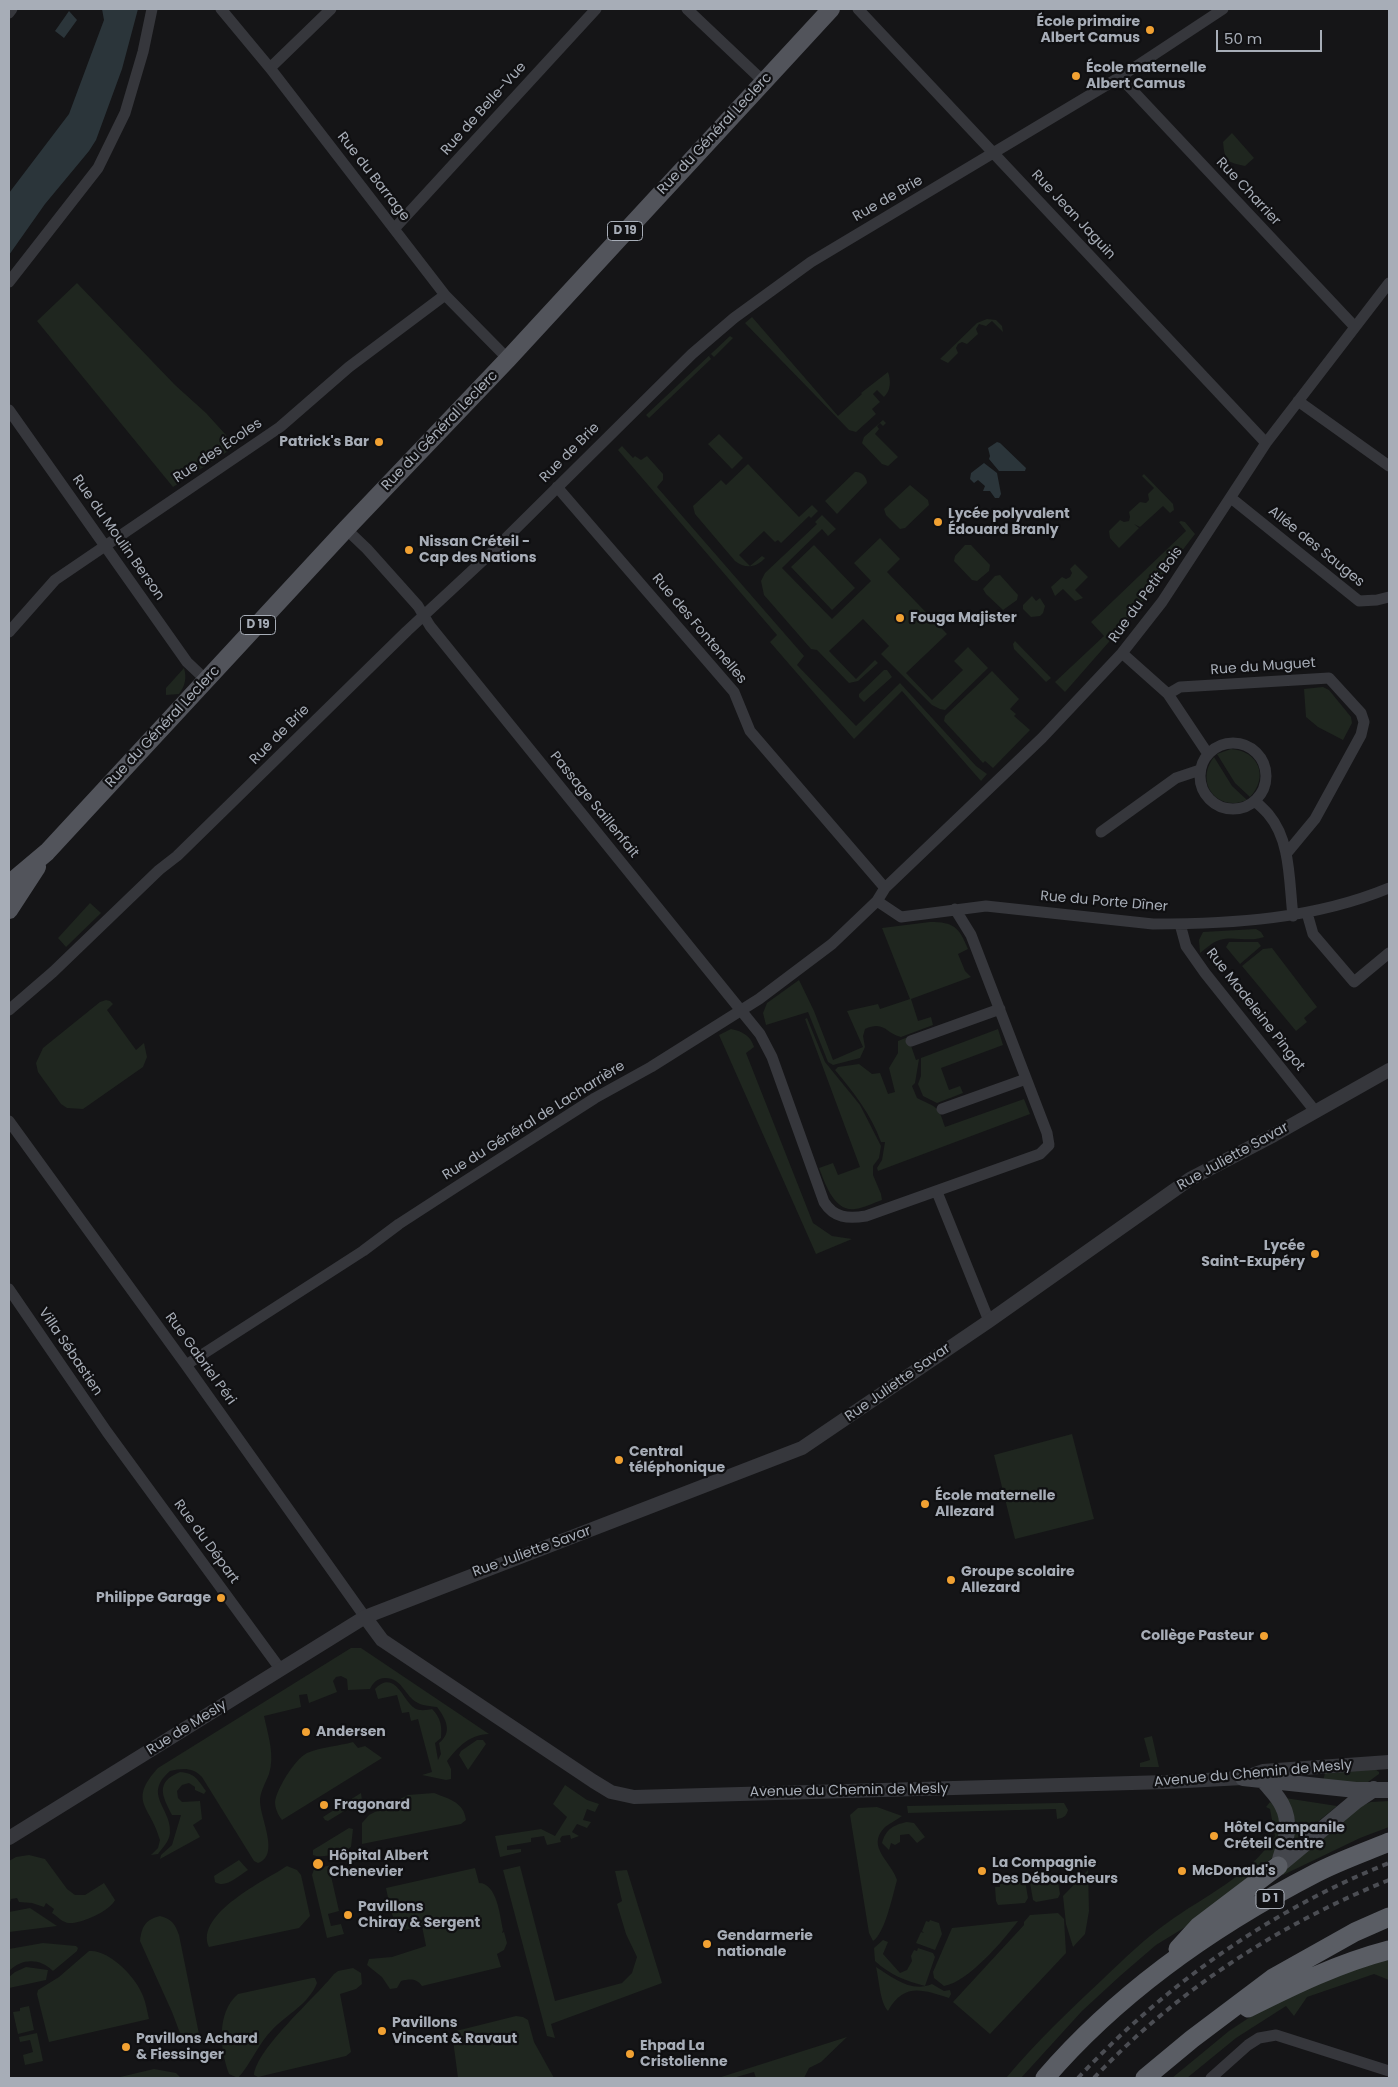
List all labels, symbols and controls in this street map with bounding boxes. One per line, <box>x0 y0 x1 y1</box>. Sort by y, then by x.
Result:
place label: École primaire Albert Camus <box>1037 14 1140 46</box>
scale bar <box>1218 20 1324 52</box>
marker: École primaire Albert Camus <box>1144 24 1156 36</box>
text: 50 m <box>1224 28 1262 49</box>
street label: Rue de Belle-Vue <box>438 59 530 159</box>
place label: École maternelle Albert Camus <box>1086 60 1206 92</box>
street label: Rue du Général Leclerc <box>654 70 776 198</box>
marker: École maternelle Albert Camus <box>1070 70 1082 82</box>
street label: Rue du Barrage <box>333 129 413 225</box>
street label: Rue Charrier <box>1212 154 1284 230</box>
street label: Rue Jean Jaguin <box>1027 167 1119 263</box>
street label: Rue de Brie <box>850 172 926 226</box>
road number: D 19 <box>608 222 642 240</box>
street label: Rue du Général Leclerc <box>378 368 502 494</box>
street label: Rue des Écoles <box>171 415 265 487</box>
street label: Rue de Brie <box>537 420 603 486</box>
place label: Patrick's Bar <box>279 434 369 450</box>
marker: Patrick's Bar <box>373 436 385 448</box>
street label: Rue du Moulin Berson <box>68 472 168 604</box>
street label: Allée des Sauges <box>1265 503 1367 591</box>
place label: Lycée polyvalent Édouard Branly <box>948 506 1070 538</box>
marker: Lycée polyvalent Édouard Branly <box>932 516 944 528</box>
place label: Nissan Créteil - Cap des Nations <box>419 534 537 566</box>
marker: Nissan Créteil - Cap des Nations <box>403 544 415 556</box>
street label: Rue du Petit Bois <box>1106 544 1186 646</box>
street label: Rue des Fontenelles <box>648 571 750 687</box>
place label: Fouga Majister <box>910 610 1017 626</box>
marker: Fouga Majister <box>894 612 906 624</box>
road number: D 19 <box>240 616 276 634</box>
street label: Rue du Muguet <box>1210 655 1316 679</box>
street label: Rue du Général Leclerc <box>102 663 224 791</box>
street label: Rue de Brie <box>247 702 313 768</box>
street label: Passage Saillenfait <box>546 749 642 861</box>
street label: Rue du Porte Dîner <box>1039 888 1169 916</box>
street label: Rue Madeleine Pingot <box>1202 946 1308 1074</box>
street label: Rue du Général de Lacharrière <box>440 1058 628 1184</box>
street label: Rue Juliette Savar <box>1174 1119 1292 1195</box>
place label: Lycée Saint-Exupéry <box>1201 1238 1305 1270</box>
marker: Lycée Saint-Exupéry <box>1309 1248 1321 1260</box>
street label: Villa Sébastien <box>34 1305 106 1399</box>
street label: Rue Gabriel Péri <box>161 1310 239 1408</box>
street label: Rue Juliette Savar <box>842 1340 954 1426</box>
place label: Central téléphonique <box>629 1444 725 1476</box>
marker: Central téléphonique <box>613 1454 625 1466</box>
place label: École maternelle Allezard <box>935 1488 1055 1520</box>
street label: Rue du Départ <box>170 1497 242 1587</box>
marker: École maternelle Allezard <box>919 1498 931 1510</box>
street label: Rue Juliette Savar <box>471 1523 593 1581</box>
place label: Groupe scolaire Allezard <box>961 1564 1075 1596</box>
marker: Groupe scolaire Allezard <box>945 1574 957 1586</box>
place label: Philippe Garage <box>96 1590 211 1606</box>
marker: Philippe Garage <box>215 1592 227 1604</box>
place label: Collège Pasteur <box>1141 1628 1254 1644</box>
marker: Collège Pasteur <box>1258 1630 1270 1642</box>
street label: Rue de Mesly <box>144 1697 230 1759</box>
place label: Andersen <box>316 1724 386 1740</box>
marker: Andersen <box>300 1726 312 1738</box>
street label: Avenue du Chemin de Mesly <box>1153 1757 1353 1791</box>
street label: Avenue du Chemin de Mesly <box>750 1781 948 1801</box>
place label: Fragonard <box>334 1797 410 1813</box>
marker: Fragonard <box>318 1799 330 1811</box>
place label: Hôtel Campanile Créteil Centre <box>1224 1820 1345 1852</box>
marker: Hôtel Campanile Créteil Centre <box>1208 1830 1220 1842</box>
place label: Hôpital Albert Chenevier <box>329 1848 428 1880</box>
place label: La Compagnie Des Déboucheurs <box>992 1855 1118 1888</box>
marker: Hôpital Albert Chenevier <box>311 1857 325 1871</box>
place label: McDonald's <box>1192 1863 1276 1879</box>
marker: La Compagnie Des Déboucheurs <box>976 1865 988 1877</box>
marker: McDonald's <box>1176 1865 1188 1877</box>
road number: D 1 <box>1256 1890 1284 1908</box>
place label: Pavillons Chiray & Sergent <box>358 1899 480 1931</box>
marker: Pavillons Chiray & Sergent <box>342 1909 354 1921</box>
place label: Gendarmerie nationale <box>717 1928 813 1960</box>
marker: Gendarmerie nationale <box>701 1938 713 1950</box>
place label: Pavillons Vincent & Ravaut <box>392 2015 517 2048</box>
marker: Pavillons Vincent & Ravaut <box>376 2025 388 2037</box>
place label: Pavillons Achard & Fiessinger <box>136 2031 258 2064</box>
place label: Ehpad La Cristolienne <box>640 2038 728 2070</box>
marker: Pavillons Achard & Fiessinger <box>120 2041 132 2053</box>
marker: Ehpad La Cristolienne <box>624 2048 636 2060</box>

